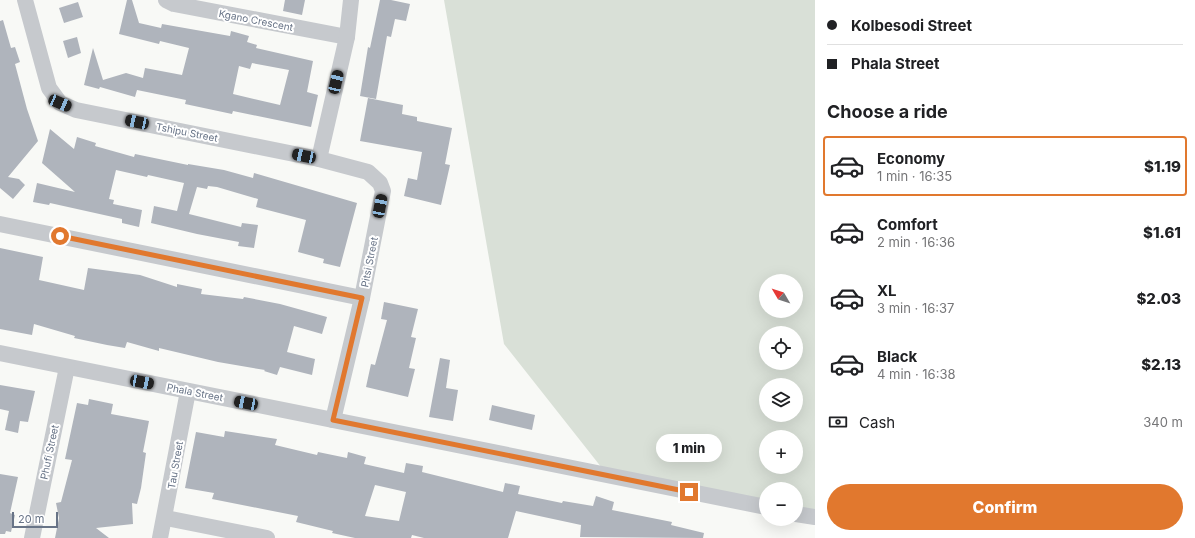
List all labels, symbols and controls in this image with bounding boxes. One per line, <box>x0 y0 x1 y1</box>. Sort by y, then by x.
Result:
street label: Kgano Crescent <box>218 7 295 33</box>
text: Kolbesodi Street <box>851 16 972 35</box>
text: Phala Street <box>851 54 940 73</box>
car <box>327 69 345 95</box>
car <box>47 93 73 113</box>
text: Choose a ride <box>827 101 948 122</box>
car <box>124 114 150 130</box>
street label: Tshipu Street <box>155 120 219 144</box>
car <box>291 148 317 164</box>
icon: car <box>829 148 865 184</box>
text: Economy <box>877 149 945 168</box>
text: $1.19 <box>1144 157 1181 176</box>
text: 1 min · 16:35 <box>877 168 952 184</box>
car <box>372 193 388 219</box>
icon: car <box>829 214 865 250</box>
text: Comfort <box>877 215 938 234</box>
text: $1.61 <box>1143 223 1181 242</box>
route start <box>51 227 69 245</box>
text: 2 min · 16:36 <box>877 234 955 250</box>
street label: Pitsi Street <box>358 235 380 288</box>
north arrow <box>759 274 803 318</box>
map controls <box>759 274 803 526</box>
icon: car <box>829 280 865 316</box>
text: XL <box>877 281 897 300</box>
text: $2.03 <box>1136 289 1181 308</box>
text: 3 min · 16:37 <box>877 300 954 316</box>
button: locate <box>759 326 803 370</box>
icon: car <box>829 346 865 382</box>
text: Black <box>877 347 917 366</box>
text: $2.13 <box>1141 355 1181 374</box>
text: 4 min · 16:38 <box>877 366 956 382</box>
car <box>129 374 155 390</box>
button: layers <box>759 378 803 422</box>
street label: Phala Street <box>166 381 225 403</box>
car <box>233 395 259 411</box>
icon: cash <box>827 411 849 433</box>
text: Cash <box>859 413 895 432</box>
text: 340 m <box>1143 414 1183 430</box>
street label: Phufi Street <box>37 423 61 480</box>
button: + <box>759 430 803 474</box>
callout: 1 min <box>656 434 722 462</box>
street label: Tau Street <box>165 439 185 490</box>
text: 1 min <box>673 440 705 456</box>
button: − <box>759 482 803 526</box>
route end <box>680 483 698 501</box>
button: Confirm <box>827 484 1183 530</box>
scale bar <box>12 510 58 529</box>
text: 20 m <box>18 512 44 526</box>

